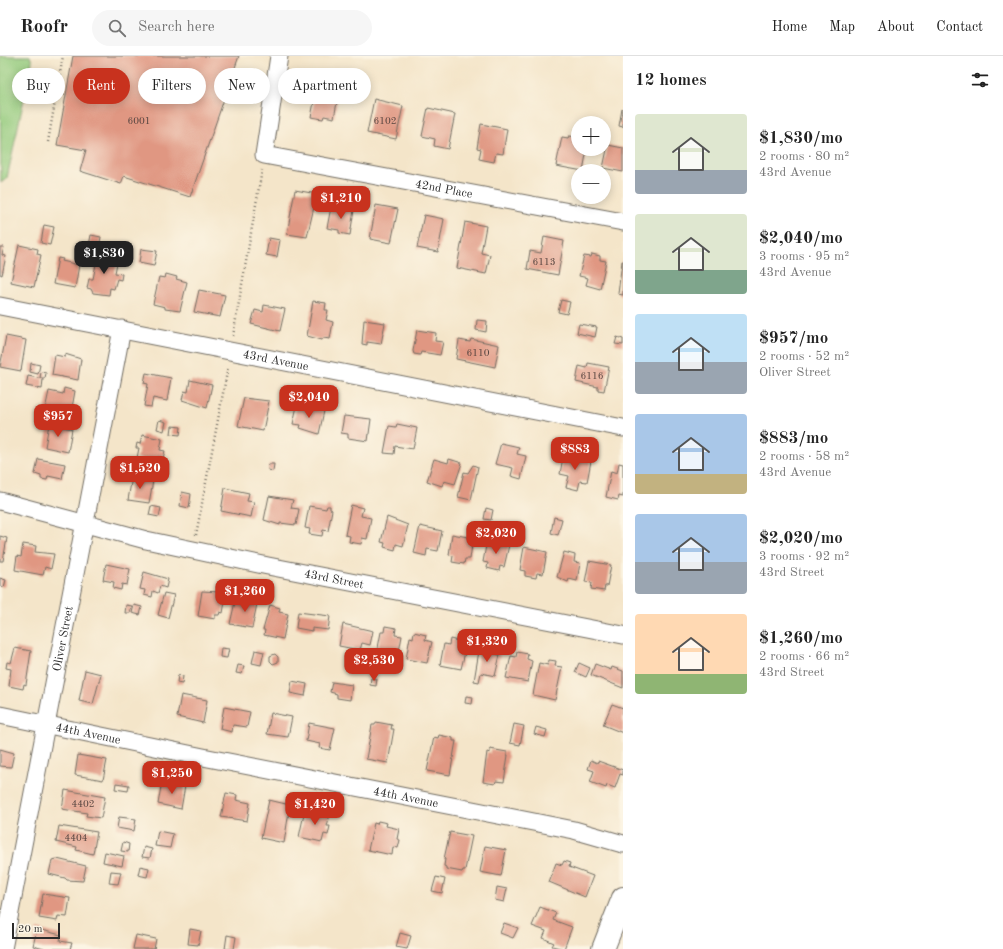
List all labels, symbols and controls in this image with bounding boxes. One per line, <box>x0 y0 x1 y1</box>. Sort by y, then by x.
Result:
search box <box>92 10 372 46</box>
icon: search <box>106 17 128 39</box>
text: Roofr <box>20 18 68 37</box>
text: Search here <box>138 20 215 35</box>
text: Home <box>772 20 807 34</box>
text: Map <box>829 20 855 34</box>
text: About <box>877 20 914 34</box>
text: Contact <box>936 20 983 34</box>
chip: Buy <box>12 68 65 104</box>
chip: Rent <box>73 68 130 104</box>
chip: Filters <box>138 68 206 104</box>
chip: New <box>214 68 270 104</box>
chip: Apartment <box>278 68 371 104</box>
icon: filters <box>969 69 991 91</box>
text: 12 homes <box>635 72 707 89</box>
house number: 6001 <box>127 116 151 126</box>
house number: 6102 <box>373 116 397 126</box>
map controls <box>571 116 611 204</box>
button: + <box>571 116 611 156</box>
icon: home <box>667 130 715 178</box>
text: $1,830/mo <box>759 130 843 147</box>
text: 2 rooms · 80 m² <box>759 150 849 163</box>
button: − <box>571 164 611 204</box>
text: 43rd Avenue <box>759 166 831 179</box>
street label: 42nd Place <box>414 178 474 201</box>
pin: $1,210 <box>308 186 374 220</box>
text: $1,210 <box>320 192 362 205</box>
icon: home <box>667 230 715 278</box>
text: $2,040/mo <box>759 230 843 247</box>
pin: $1,830 <box>71 241 137 275</box>
text: $1,830 <box>83 247 125 260</box>
text: 3 rooms · 95 m² <box>759 250 849 263</box>
house number: 6113 <box>532 257 556 267</box>
text: 43rd Avenue <box>759 266 831 279</box>
icon: home <box>667 330 715 378</box>
text: $957/mo <box>759 330 828 347</box>
house number: 6110 <box>466 348 490 358</box>
street label: 43rd Avenue <box>242 349 310 373</box>
text: 2 rooms · 52 m² <box>759 350 849 363</box>
text: Oliver Street <box>759 366 831 379</box>
house number: 6116 <box>580 371 604 381</box>
pin: $2,040 <box>276 385 342 419</box>
text: $2,040 <box>288 391 330 404</box>
pin: $957 <box>34 404 82 438</box>
text: $957 <box>43 410 73 423</box>
icon: home <box>667 430 715 478</box>
text: $883/mo <box>759 430 828 447</box>
pin: $883 <box>551 437 599 471</box>
text: $883 <box>560 443 590 456</box>
text: 2 rooms · 58 m² <box>759 450 849 463</box>
pin: $1,520 <box>107 456 173 490</box>
text: $1,520 <box>119 462 161 475</box>
text: 43rd Avenue <box>759 466 831 479</box>
pin: $2,020 <box>463 521 529 555</box>
text: $2,020 <box>475 527 517 540</box>
icon: home <box>667 530 715 578</box>
text: $2,020/mo <box>759 530 843 547</box>
text: 3 rooms · 92 m² <box>759 550 849 563</box>
text: 43rd Street <box>759 566 824 579</box>
street label: 43rd Street <box>303 568 364 591</box>
pin: $1,260 <box>212 579 278 613</box>
text: $1,260 <box>224 585 266 598</box>
street label: Oliver Street <box>51 605 76 673</box>
pin: $1,320 <box>454 629 520 663</box>
icon: home <box>667 630 715 678</box>
text: $1,260/mo <box>759 630 843 647</box>
text: $1,320 <box>466 635 508 648</box>
pin: $2,530 <box>341 648 407 682</box>
text: 2 rooms · 66 m² <box>759 650 849 663</box>
text: $2,530 <box>353 654 395 667</box>
text: 43rd Street <box>759 666 824 679</box>
street label: 44th Avenue <box>54 722 122 747</box>
pin: $1,250 <box>139 761 205 795</box>
text: $1,250 <box>151 767 193 780</box>
street label: 44th Avenue <box>372 786 440 810</box>
pin: $1,420 <box>282 792 348 826</box>
text: $1,420 <box>294 798 336 811</box>
house number: 4402 <box>71 799 95 809</box>
house number: 4404 <box>64 833 88 843</box>
scale bar <box>12 921 60 940</box>
text: 20 m <box>18 924 43 935</box>

